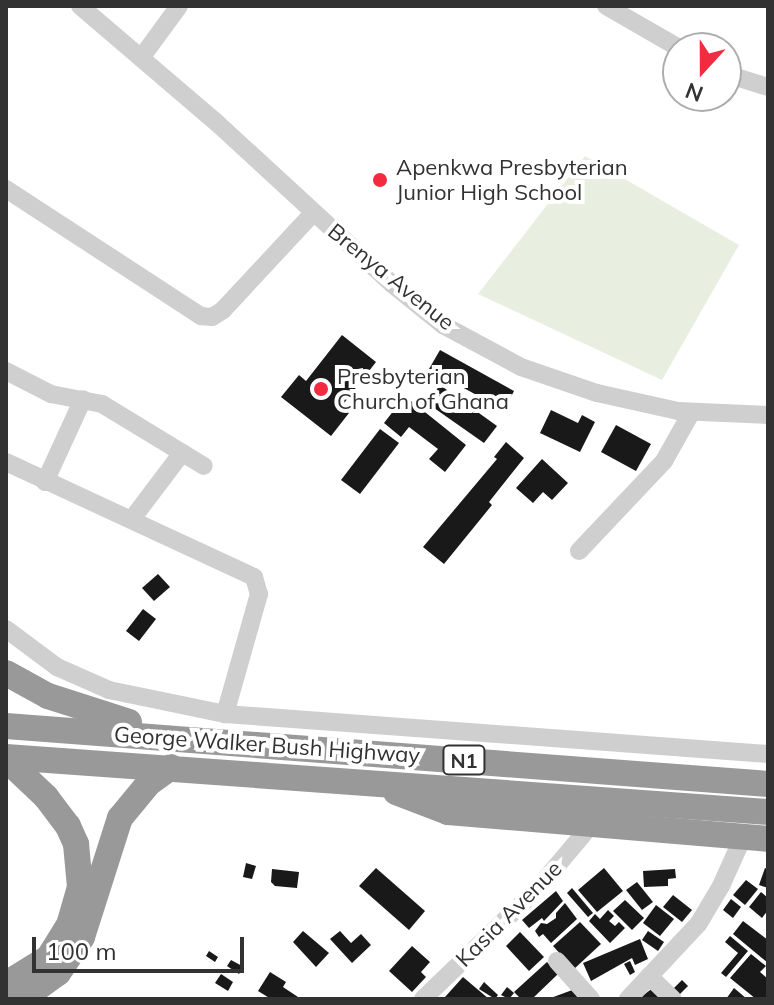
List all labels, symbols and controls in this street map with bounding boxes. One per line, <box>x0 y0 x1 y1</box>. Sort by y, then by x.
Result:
north arrow <box>662 32 742 112</box>
text: N <box>681 76 707 109</box>
place label: Apenkwa Presbyterian Junior High School <box>396 154 628 206</box>
marker: Apenkwa Presbyterian Junior High School <box>371 171 389 189</box>
street label: Brenya Avenue <box>323 218 459 336</box>
place label: Presbyterian Church of Ghana <box>337 363 509 414</box>
marker: Presbyterian Church of Ghana <box>312 380 330 398</box>
street label: George Walker Bush Highway <box>113 721 421 769</box>
road number: N1 <box>442 744 486 776</box>
street label: Kasia Avenue <box>451 856 567 972</box>
scale bar <box>36 921 248 971</box>
text: 100 m <box>46 936 117 966</box>

